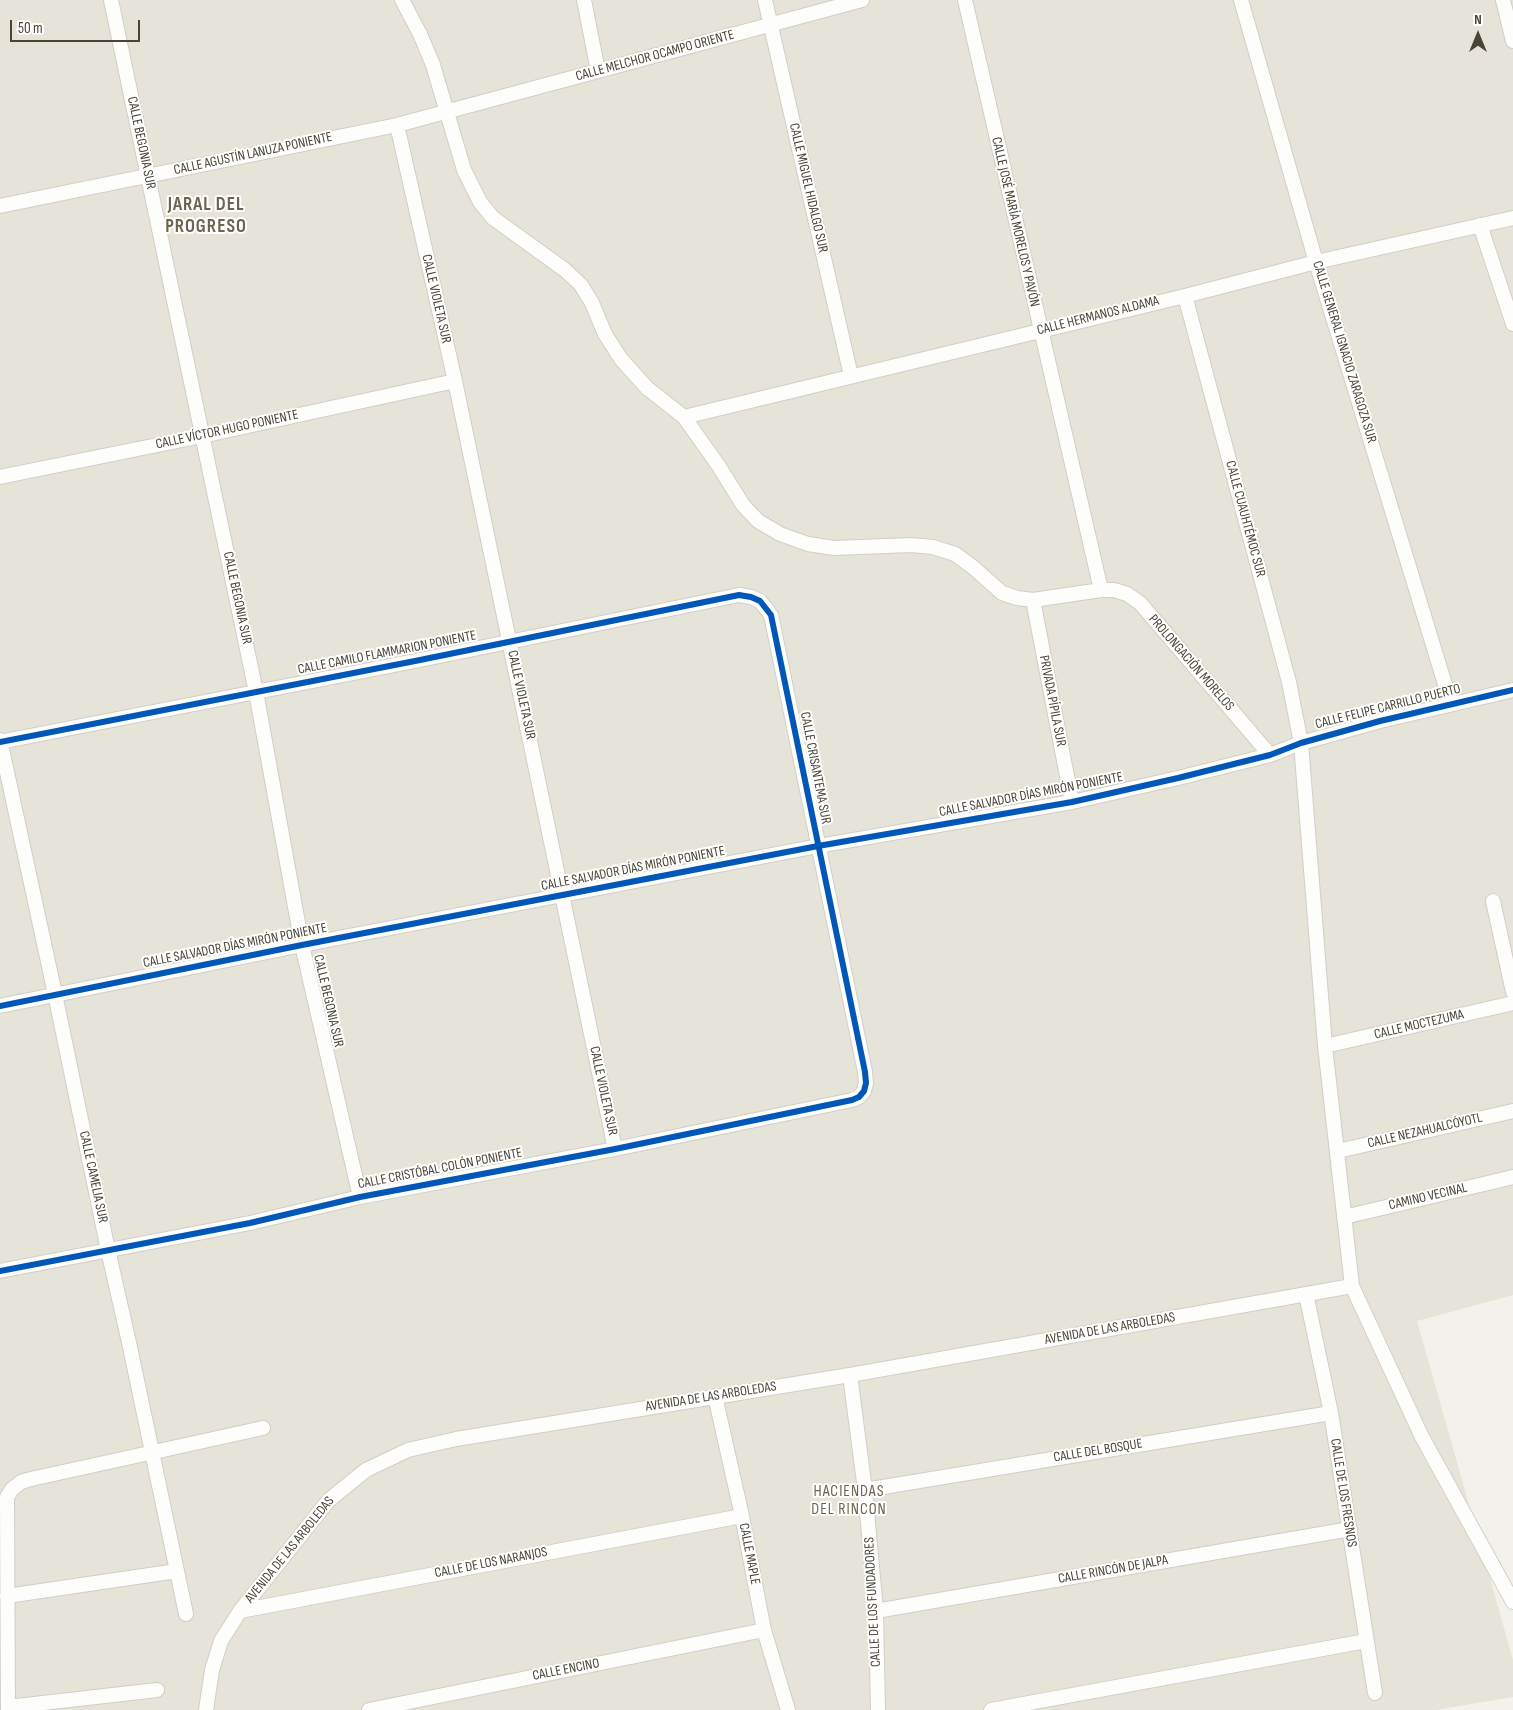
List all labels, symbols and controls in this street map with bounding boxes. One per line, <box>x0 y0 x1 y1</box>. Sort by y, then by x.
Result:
scale bar <box>12 10 142 42</box>
north arrow <box>1453 10 1503 60</box>
text: N <box>1474 11 1482 28</box>
text: 50 m <box>18 19 43 38</box>
street label: CALLE MELCHOR OCAMPO ORIENTE <box>574 27 736 85</box>
street label: CALLE BEGONIA SUR <box>123 95 159 191</box>
street label: CALLE MIGUEL HIDALGO SUR <box>785 122 831 254</box>
street label: CALLE AGUSTÍN LANUZA PONIENTE <box>172 129 334 179</box>
street label: CALLE JOSÉ MARÍA MORELOS Y PAVÓN <box>987 136 1043 308</box>
district label: JARAL DEL PROGRESO <box>164 194 248 238</box>
street label: CALLE VIOLETA SUR <box>418 253 454 345</box>
street label: CALLE GENERAL IGNACIO ZARAGOZA SUR <box>1308 259 1380 445</box>
street label: CALLE HERMANOS ALDAMA <box>1035 293 1161 339</box>
street label: CALLE VÍCTOR HUGO PONIENTE <box>154 407 300 453</box>
street label: CALLE CUAUHTÉMOC SUR <box>1221 459 1269 579</box>
street label: CALLE BEGONIA SUR <box>219 550 255 646</box>
street label: PROLONGACIÓN MORELOS <box>1145 611 1237 715</box>
street label: CALLE CAMILO FLAMMARION PONIENTE <box>296 627 478 679</box>
street label: CALLE VIOLETA SUR <box>503 649 539 741</box>
street label: PRIVADA PÍPILA SUR <box>1035 654 1069 748</box>
street label: CALLE FELIPE CARRILLO PUERTO <box>1313 681 1463 733</box>
street label: CALLE CRISANTEMA SUR <box>796 711 834 825</box>
street label: CALLE SALVADOR DÍAS MIRÓN PONIENTE <box>938 769 1124 821</box>
street label: CALLE SALVADOR DÍAS MIRÓN PONIENTE <box>540 843 726 895</box>
street label: CALLE SALVADOR DÍAS MIRÓN PONIENTE <box>142 920 328 972</box>
street label: CALLE BEGONIA SUR <box>309 953 347 1049</box>
street label: CALLE MOCTEZUMA <box>1373 1007 1465 1043</box>
street label: CALLE VIOLETA SUR <box>585 1045 621 1137</box>
street label: CALLE NEZAHUALCÓYOTL <box>1366 1110 1484 1152</box>
street label: CALLE CAMELIA SUR <box>75 1129 111 1225</box>
street label: CALLE CRISTÓBAL COLÓN PONIENTE <box>356 1145 524 1193</box>
street label: CAMINO VECINAL <box>1387 1180 1469 1214</box>
street label: AVENIDA DE LAS ARBOLEDAS <box>1043 1309 1177 1349</box>
street label: AVENIDA DE LAS ARBOLEDAS <box>644 1378 778 1416</box>
street label: CALLE DEL BOSQUE <box>1052 1436 1144 1466</box>
street label: CALLE DE LOS FRESNOS <box>1326 1438 1360 1548</box>
district label: HACIENDAS DEL RINCON <box>810 1482 888 1520</box>
street label: AVENIDA DE LAS ARBOLEDAS <box>242 1493 338 1607</box>
street label: CALLE MAPLE <box>735 1522 763 1586</box>
street label: CALLE DE LOS FUNDADORES <box>861 1537 885 1667</box>
street label: CALLE DE LOS NARANJOS <box>433 1544 549 1582</box>
street label: CALLE RINCÓN DE JALPA <box>1057 1552 1169 1588</box>
street label: CALLE ENCINO <box>531 1655 601 1685</box>

